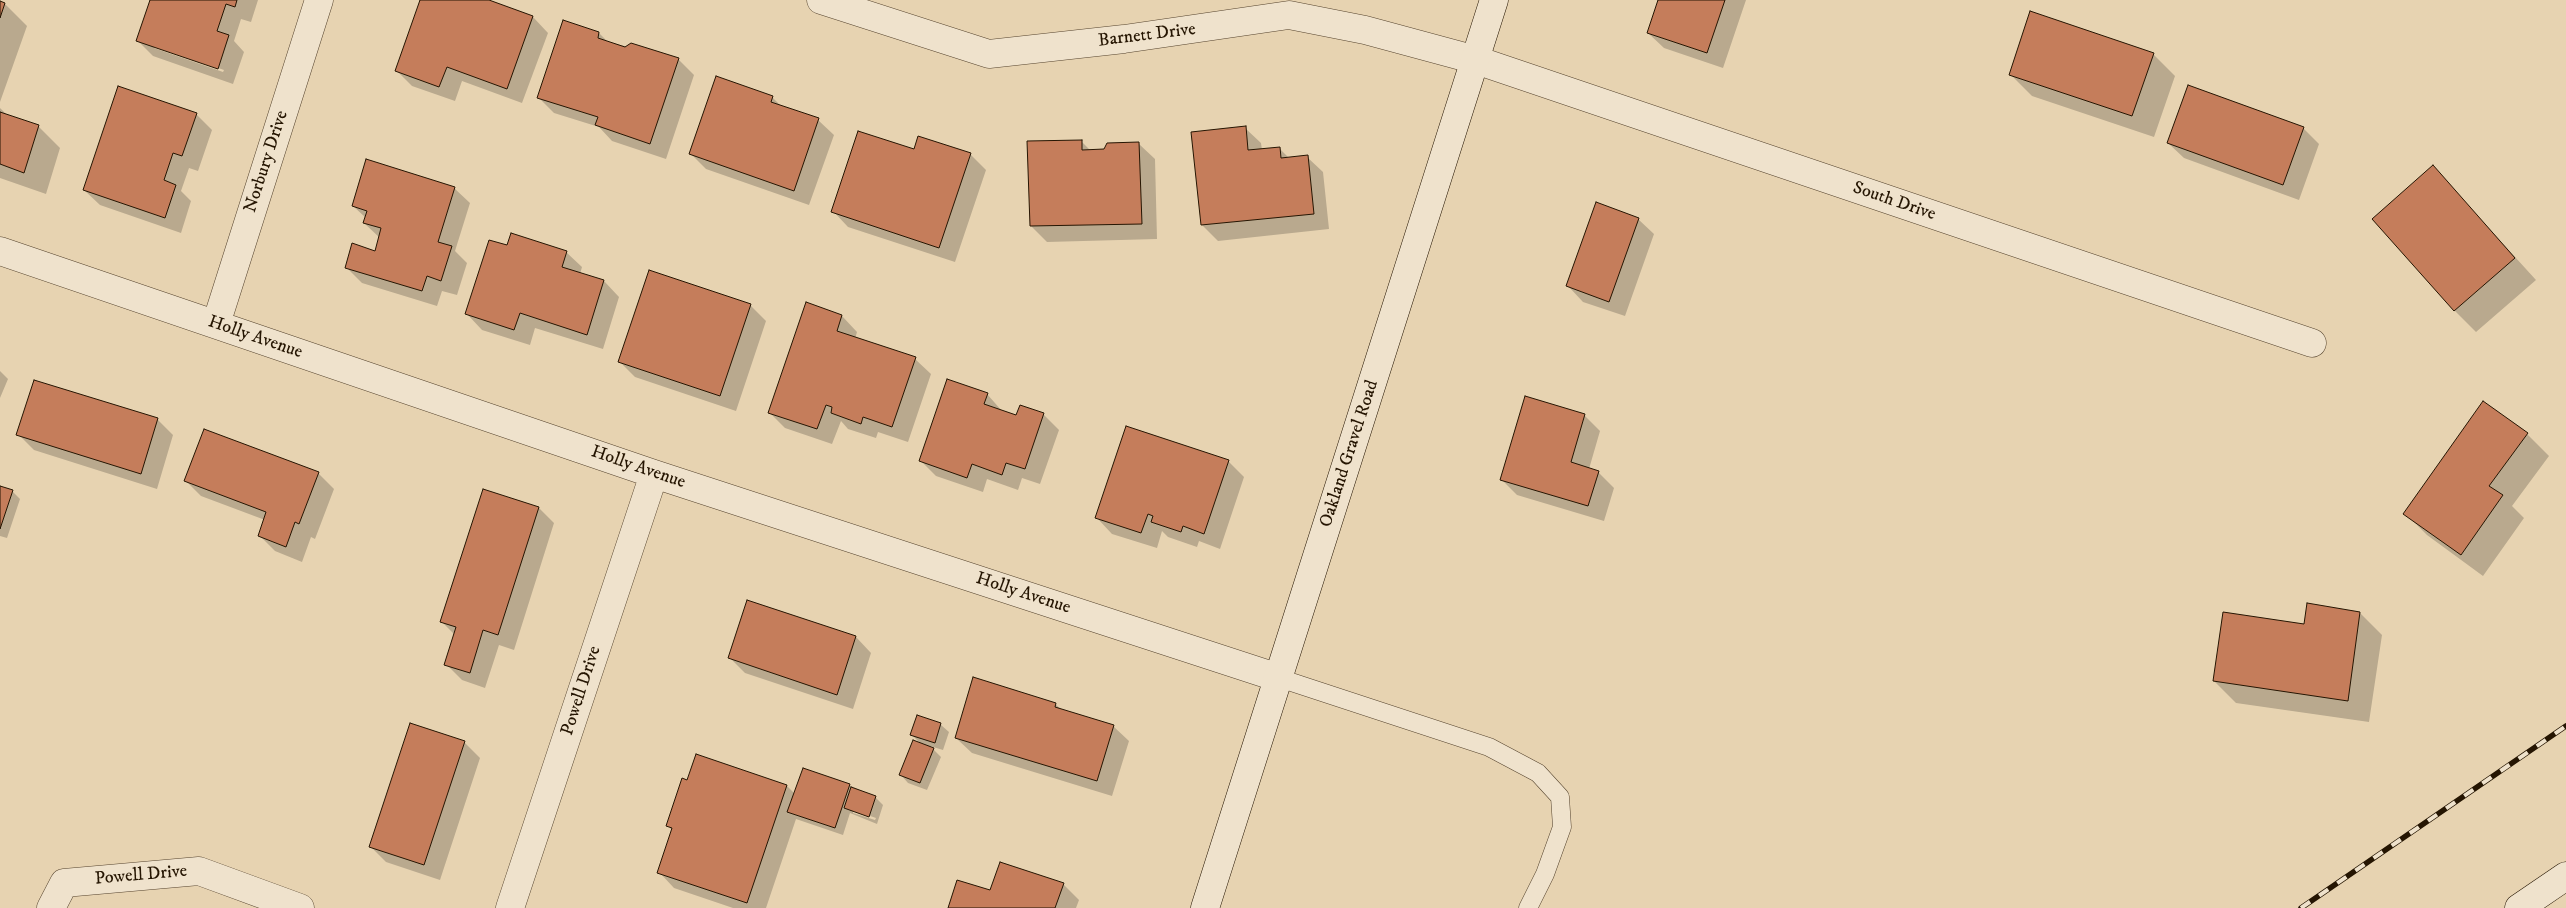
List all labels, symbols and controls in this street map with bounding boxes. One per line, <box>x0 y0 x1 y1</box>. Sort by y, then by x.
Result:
street label: Barnett Drive <box>1097 19 1197 53</box>
street label: Norbury Drive <box>240 108 294 216</box>
street label: South Drive <box>1850 178 1938 226</box>
street label: Holly Avenue <box>205 312 305 364</box>
street label: Oakland Gravel Road <box>1316 378 1384 530</box>
street label: Holly Avenue <box>588 442 688 494</box>
street label: Holly Avenue <box>973 569 1073 619</box>
street label: Powell Drive <box>557 644 607 738</box>
street label: Powell Drive <box>94 861 188 891</box>

